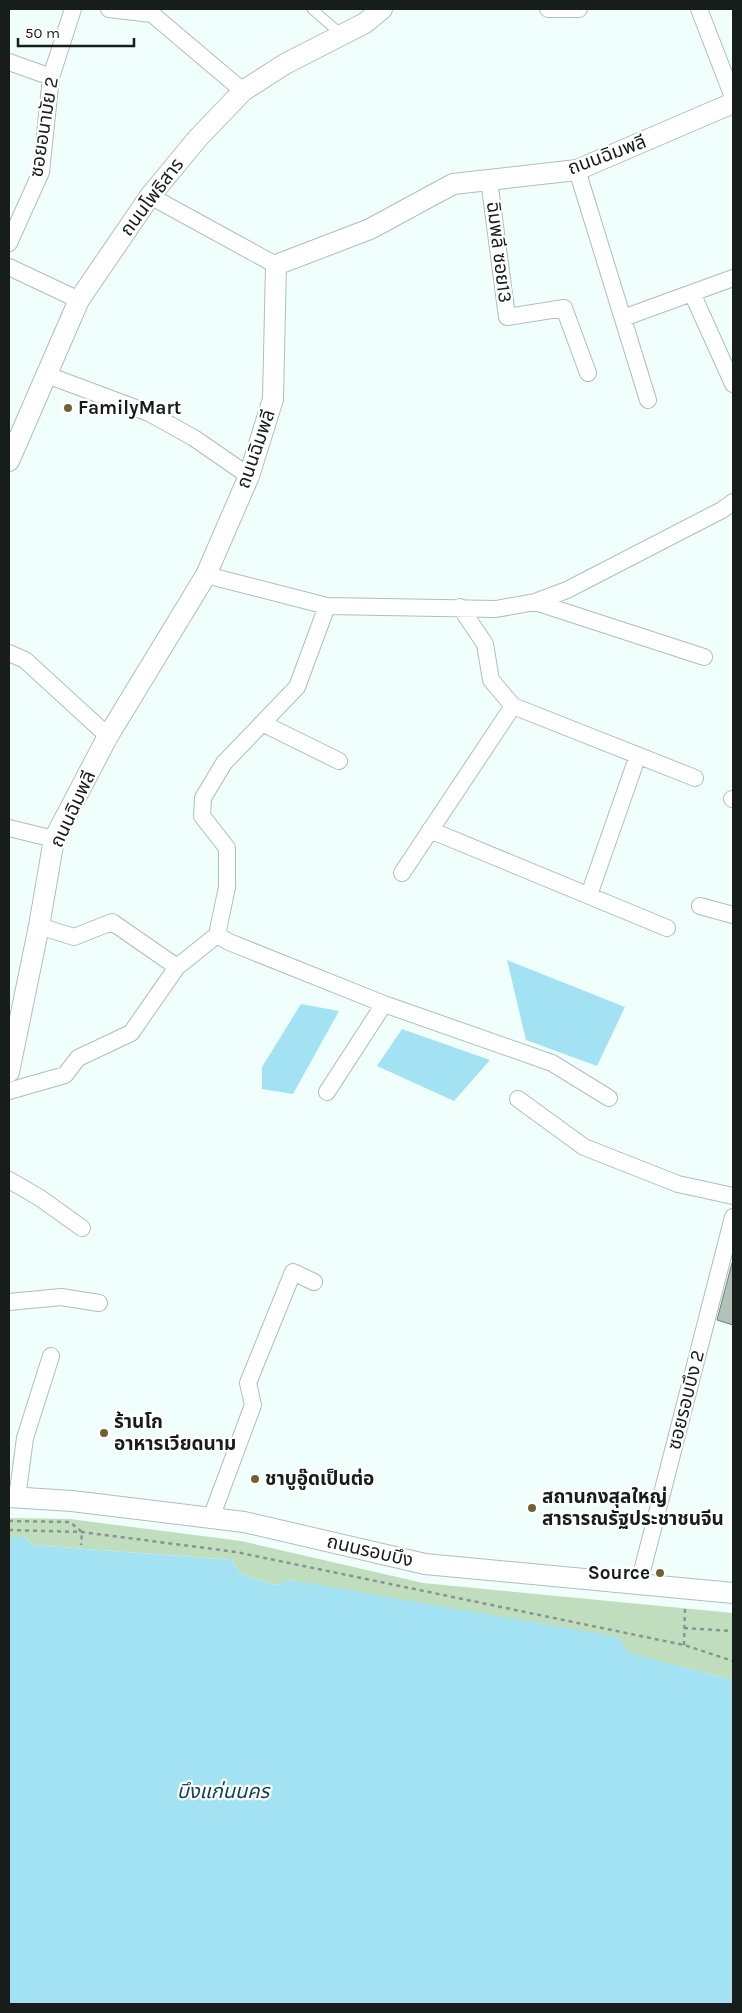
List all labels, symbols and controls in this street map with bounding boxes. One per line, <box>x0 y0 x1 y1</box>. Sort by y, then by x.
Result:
scale bar <box>18 15 134 47</box>
text: 50 m <box>25 24 60 42</box>
street label: ซอยอนามัย 2 <box>25 75 63 179</box>
street label: ถนนฉิมพลี <box>565 131 649 179</box>
street label: ถนนโพธิสาร <box>116 154 188 240</box>
street label: ฉิมพลี ซอย13 <box>482 200 516 304</box>
place label: FamilyMart <box>78 397 181 419</box>
marker: FamilyMart <box>62 402 74 414</box>
street label: ถนนฉิมพลี <box>232 407 280 491</box>
street label: ถนนฉิมพลี <box>46 767 100 851</box>
street label: ซอยรอบบึง 2 <box>663 1348 709 1452</box>
place label: ร้านโก อาหารเวียดนาม <box>114 1411 236 1455</box>
marker: ร้านโก อาหารเวียดนาม <box>98 1427 110 1439</box>
place label: ชาบูอู๊ดเป็นต่อ <box>265 1468 374 1490</box>
marker: ชาบูอู๊ดเป็นต่อ <box>249 1473 261 1485</box>
place label: สถานกงสุลใหญ่ สาธารณรัฐประชาชนจีน <box>542 1486 724 1530</box>
marker: สถานกงสุลใหญ่ สาธารณรัฐประชาชนจีน <box>526 1502 538 1514</box>
street label: ถนนรอบบึง <box>325 1530 415 1572</box>
place label: Source <box>588 1562 650 1584</box>
marker: Source <box>654 1567 666 1579</box>
water label: บึงแก่นนคร <box>177 1780 271 1803</box>

